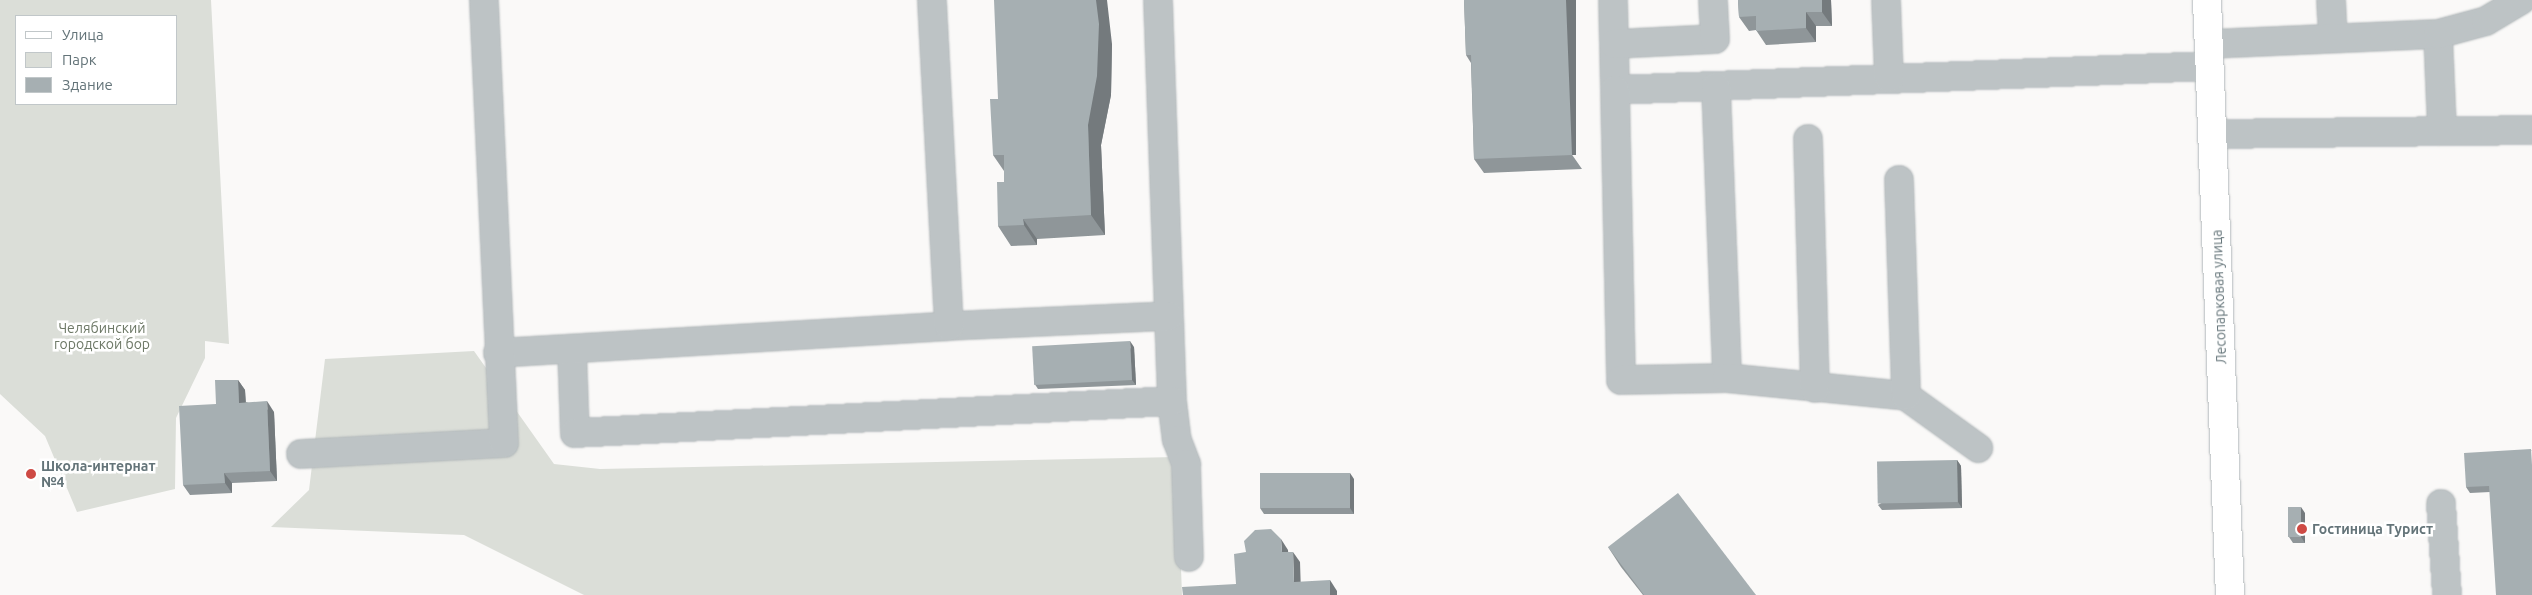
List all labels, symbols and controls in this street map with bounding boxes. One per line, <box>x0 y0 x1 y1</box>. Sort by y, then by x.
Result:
legend <box>15 15 178 105</box>
text: Улица <box>62 26 104 43</box>
text: Парк <box>62 51 97 68</box>
text: Здание <box>62 76 113 93</box>
street label: Лесопарковая улица <box>2208 229 2230 365</box>
park label: Челябинский городской бор <box>54 320 150 352</box>
place label: Школа-интернат №4 <box>41 458 155 491</box>
marker: Школа-интернат №4 <box>25 468 37 480</box>
place label: Гостиница Турист <box>2312 521 2433 537</box>
marker: Гостиница Турист <box>2296 523 2308 535</box>

